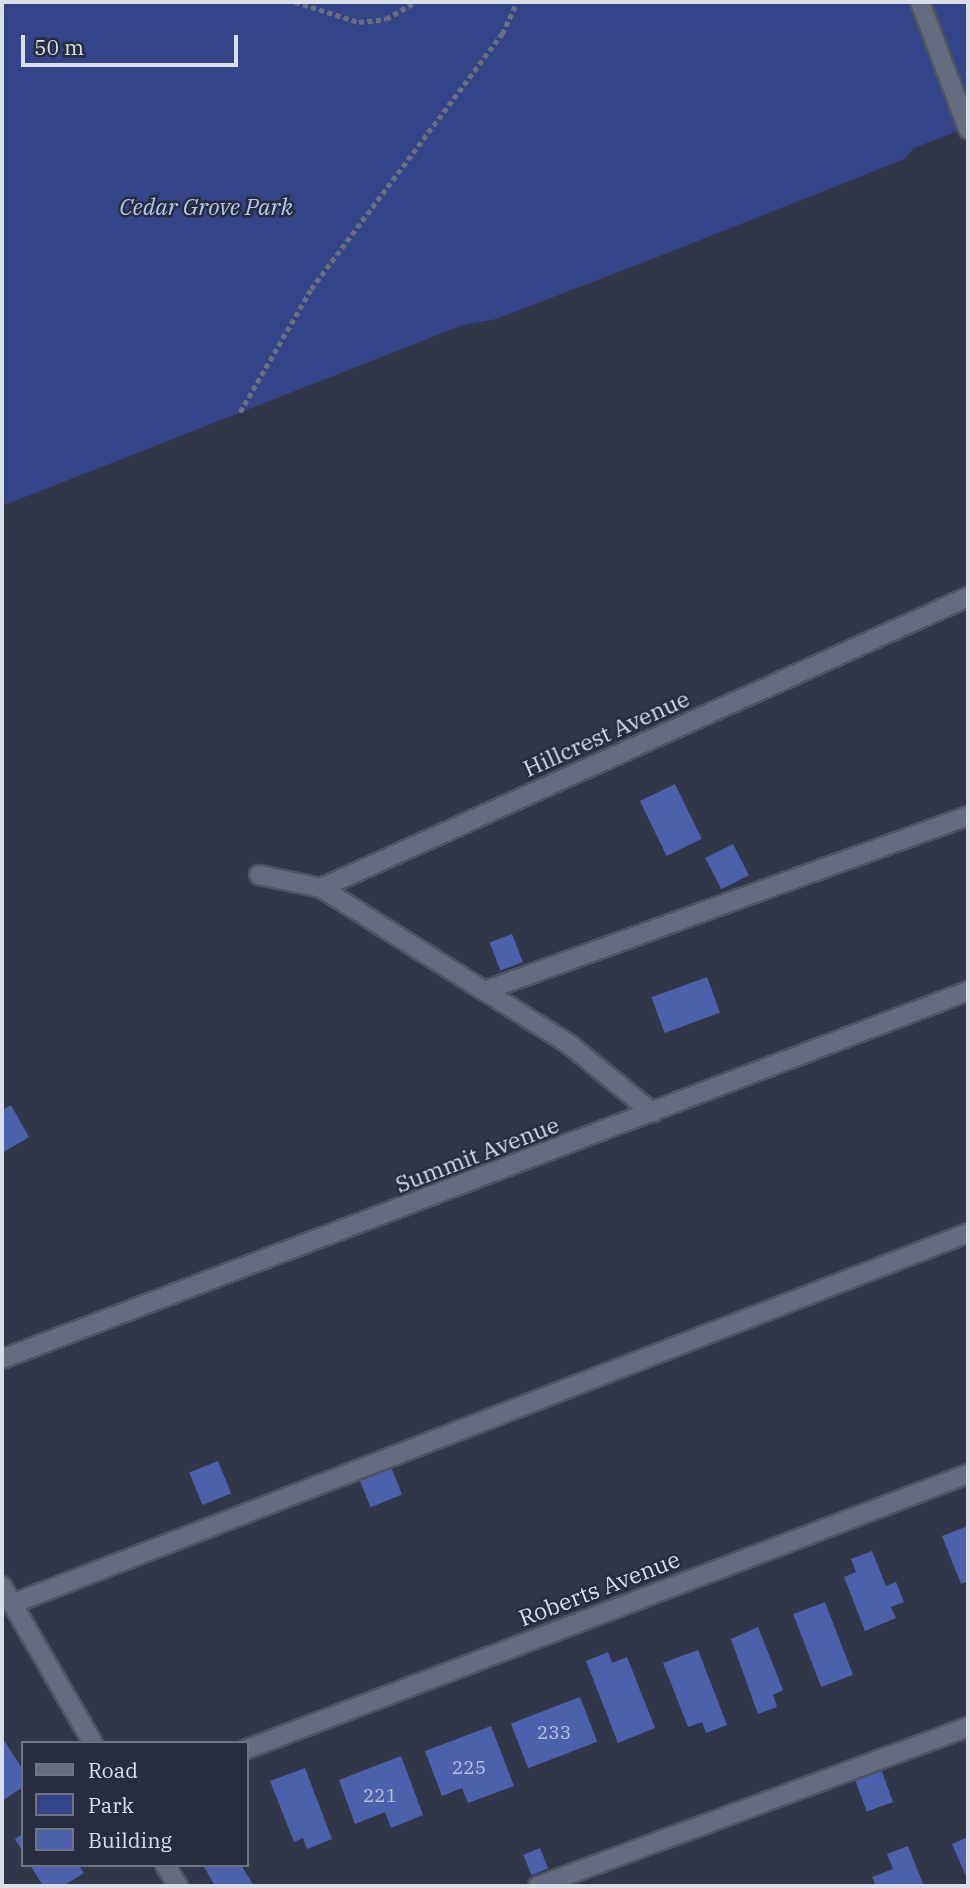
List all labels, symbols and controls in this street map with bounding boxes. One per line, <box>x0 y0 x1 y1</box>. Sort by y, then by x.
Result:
scale bar <box>24 21 242 65</box>
text: 50 m <box>34 33 84 61</box>
park label: Cedar Grove Park <box>119 192 293 220</box>
street label: Hillcrest Avenue <box>519 684 693 782</box>
street label: Summit Avenue <box>391 1110 563 1198</box>
street label: Roberts Avenue <box>515 1545 683 1631</box>
house number: 233 <box>537 1722 571 1744</box>
legend <box>21 1741 248 1867</box>
text: Road <box>88 1756 138 1784</box>
house number: 225 <box>452 1757 486 1779</box>
house number: 221 <box>363 1785 397 1807</box>
text: Park <box>88 1791 134 1819</box>
text: Building <box>88 1826 172 1854</box>

